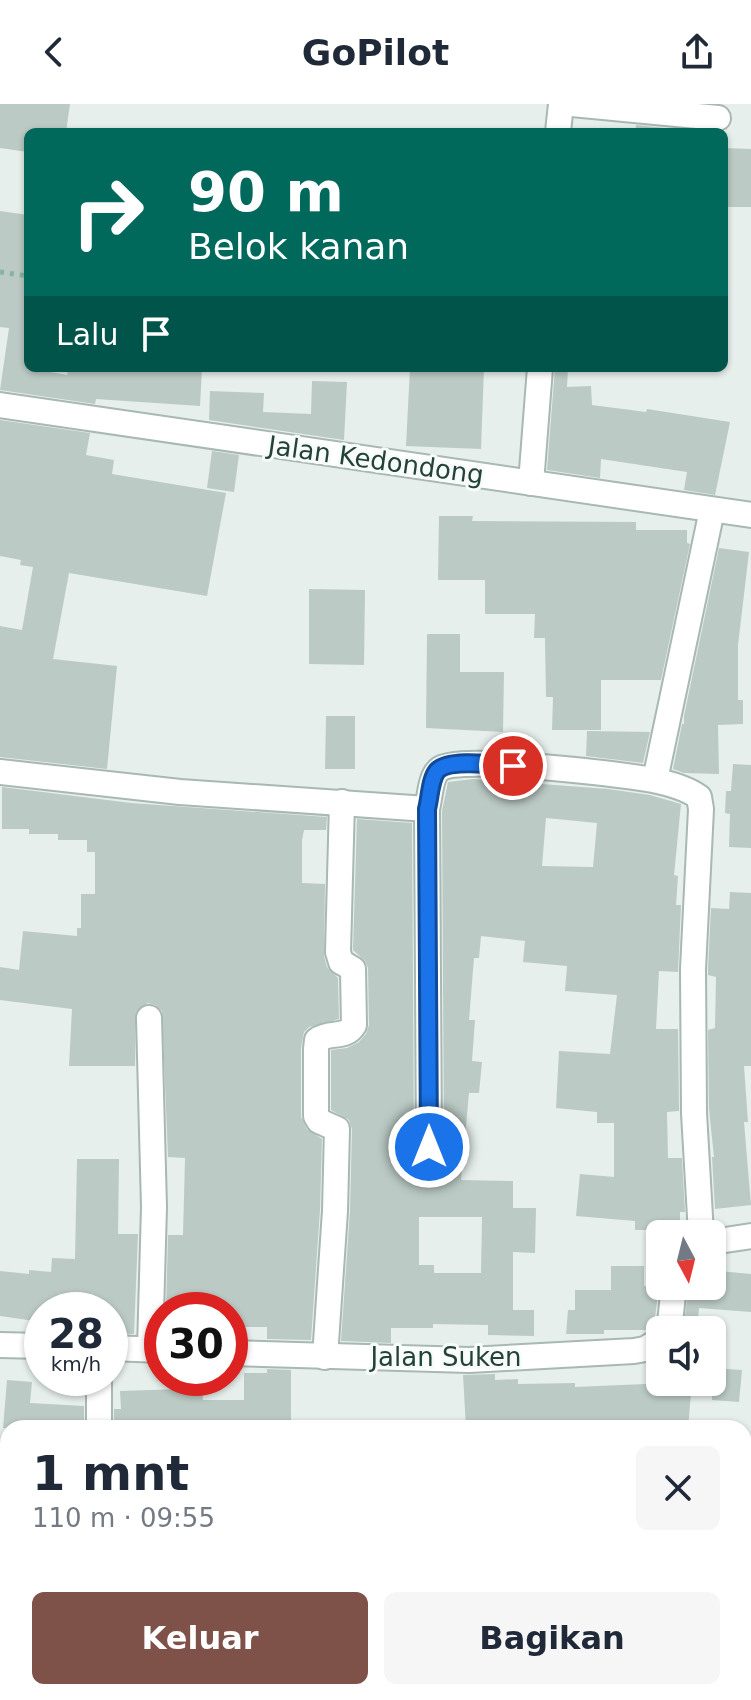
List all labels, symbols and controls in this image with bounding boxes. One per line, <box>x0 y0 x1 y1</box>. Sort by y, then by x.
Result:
icon: back <box>32 30 76 74</box>
icon: share <box>675 30 719 74</box>
text: GoPilot <box>302 32 449 73</box>
text: 90 m <box>188 159 344 224</box>
icon: right <box>56 160 160 264</box>
text: Belok kanan <box>188 226 409 267</box>
icon: arrive <box>134 312 178 356</box>
text: Lalu <box>56 317 118 352</box>
street label: Jalan Kedondong <box>264 430 486 490</box>
pin <box>479 732 547 800</box>
icon: arrive <box>491 744 535 788</box>
position arrow <box>387 1105 471 1189</box>
north arrow <box>646 1220 726 1300</box>
map controls <box>646 1220 726 1396</box>
speed limit sign: 30 <box>144 1292 248 1396</box>
text: 28 <box>48 1311 104 1357</box>
button: sound <box>646 1316 726 1396</box>
street label: Jalan Suken <box>368 1342 522 1372</box>
text: km/h <box>51 1352 101 1376</box>
text: 1 mnt <box>32 1445 189 1501</box>
button: close <box>636 1446 720 1530</box>
text: 110 m · 09:55 <box>32 1503 215 1533</box>
button: Keluar <box>32 1592 368 1684</box>
button: Bagikan <box>384 1592 720 1684</box>

